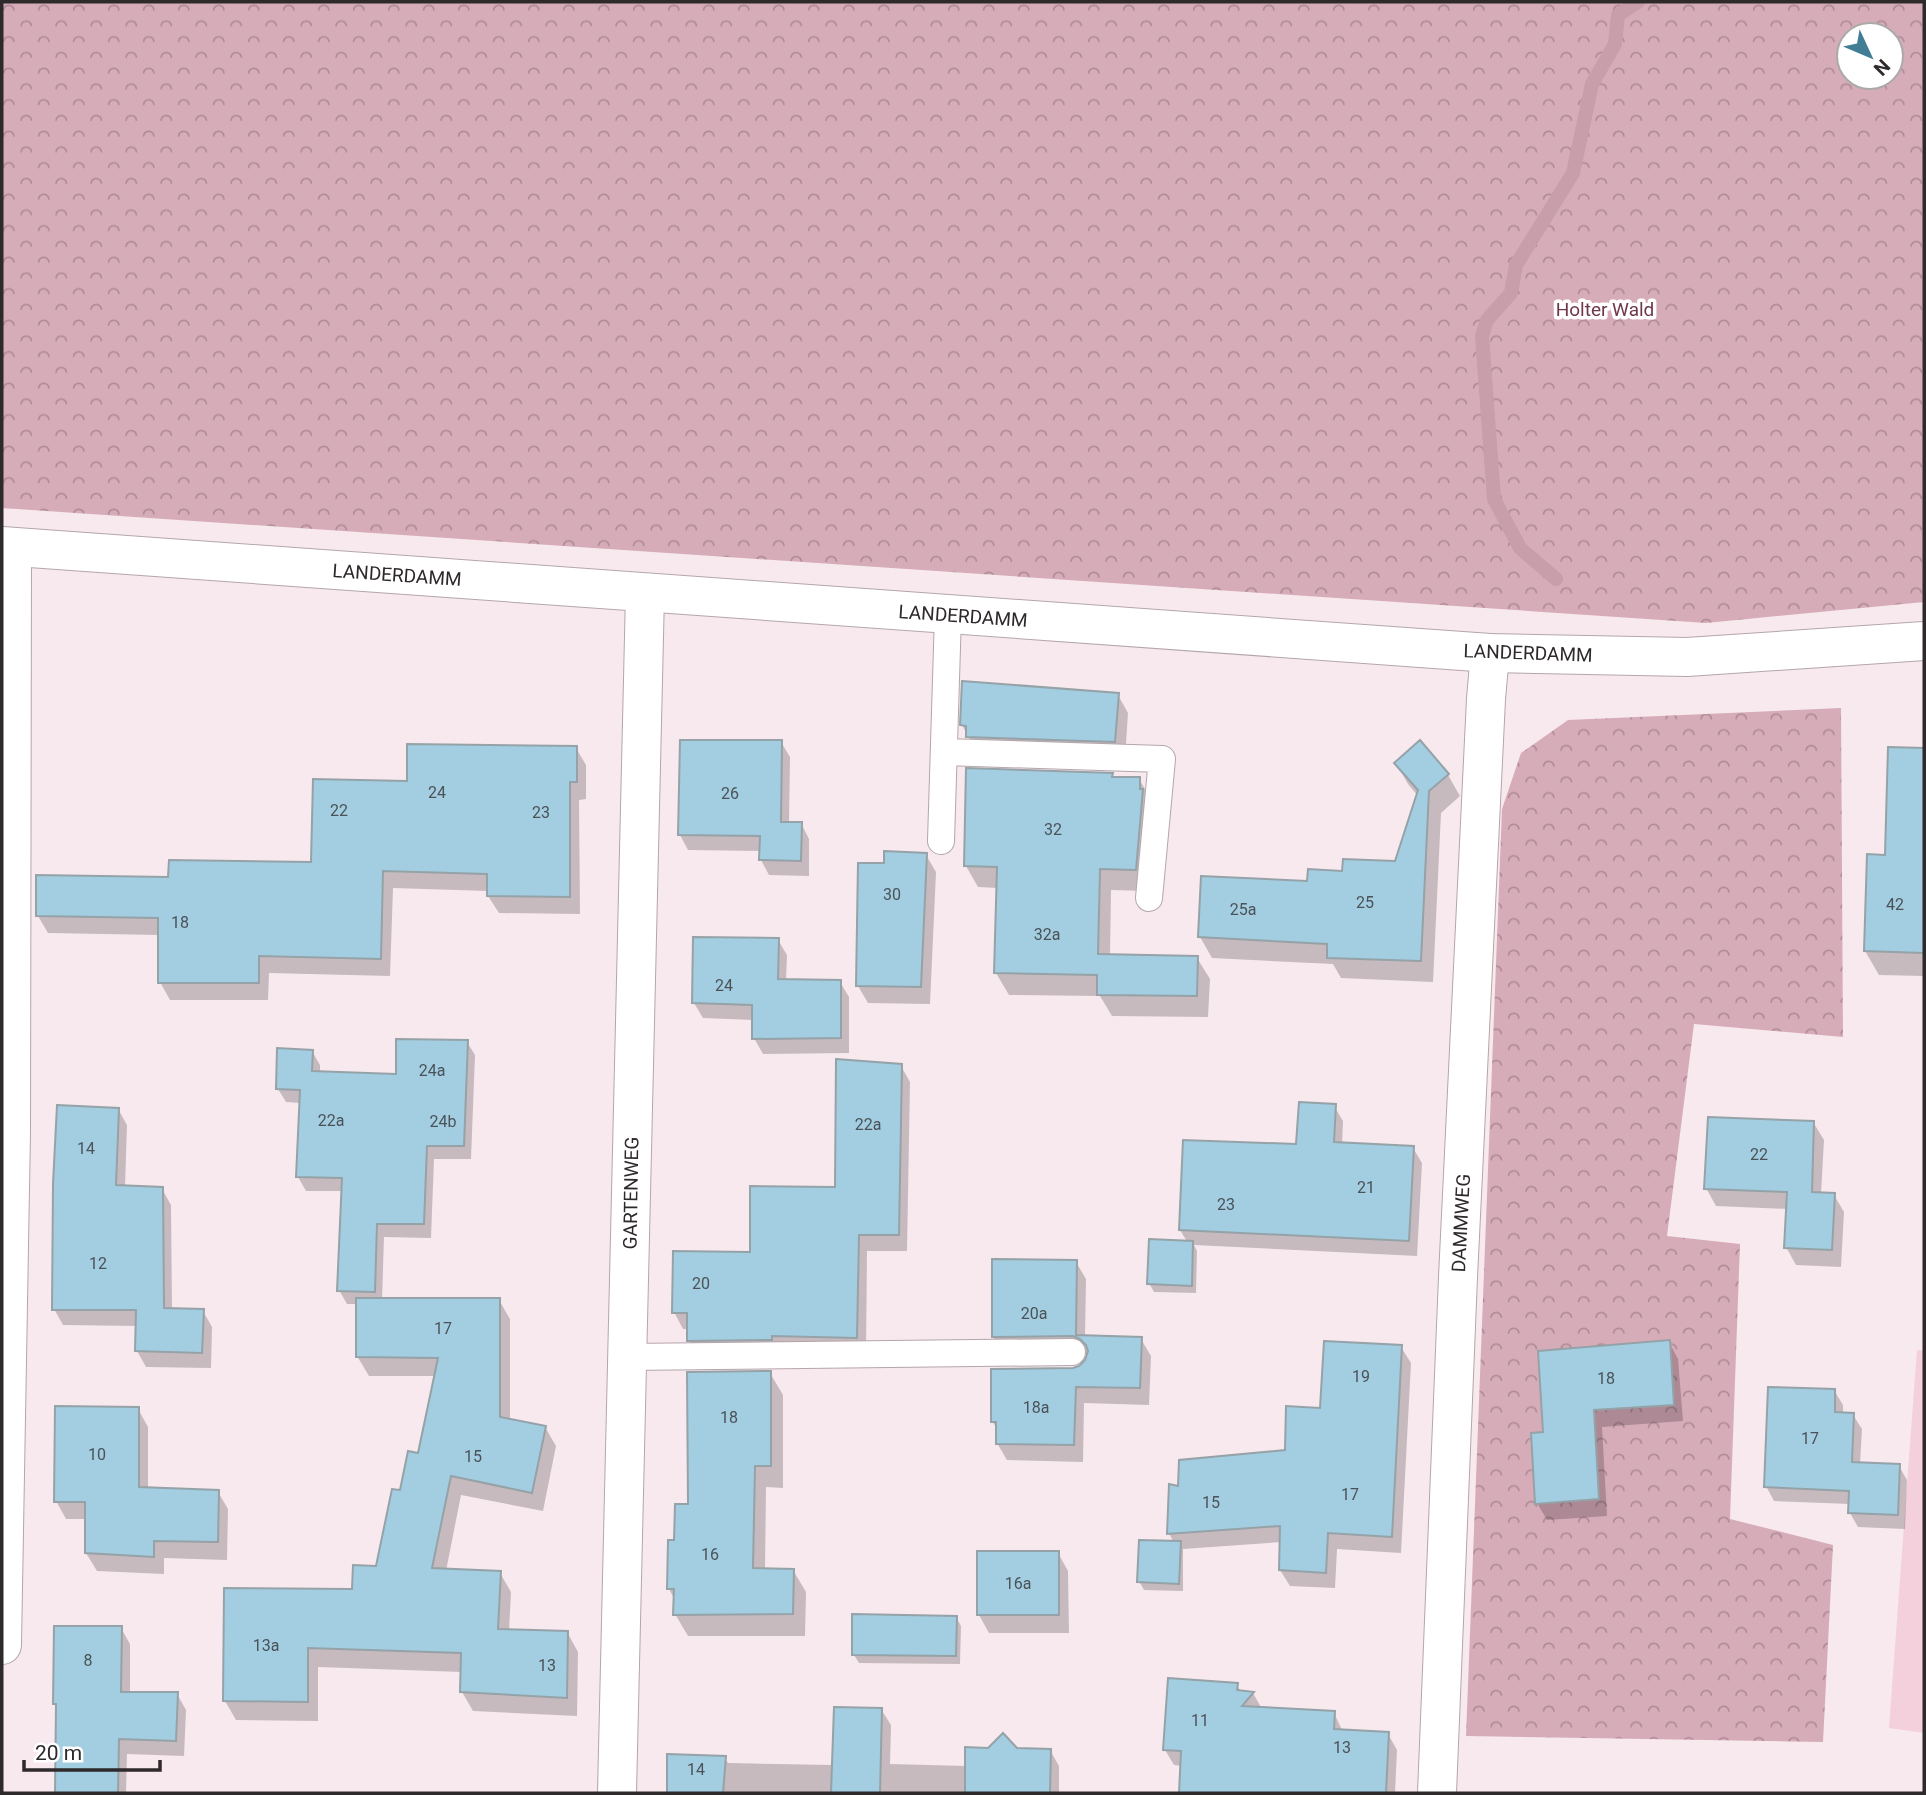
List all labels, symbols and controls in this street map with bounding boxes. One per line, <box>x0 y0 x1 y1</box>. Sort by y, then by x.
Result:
north arrow <box>1835 21 1905 91</box>
text: N <box>1869 55 1895 80</box>
park label: Holter Wald <box>1556 298 1654 321</box>
street label: LANDERDAMM <box>332 559 462 591</box>
street label: LANDERDAMM <box>898 600 1028 632</box>
street label: LANDERDAMM <box>1463 639 1593 667</box>
house number: 24 <box>428 783 446 802</box>
house number: 26 <box>721 784 739 803</box>
house number: 22 <box>330 801 348 820</box>
house number: 23 <box>532 803 550 822</box>
house number: 32 <box>1044 820 1062 839</box>
house number: 30 <box>883 885 901 904</box>
house number: 25 <box>1356 893 1374 912</box>
house number: 42 <box>1886 895 1904 914</box>
house number: 25a <box>1230 900 1256 919</box>
house number: 18 <box>171 913 189 932</box>
house number: 32a <box>1034 925 1060 944</box>
house number: 24 <box>715 976 733 995</box>
house number: 24a <box>419 1061 445 1080</box>
house number: 22a <box>318 1111 344 1130</box>
house number: 24b <box>430 1112 457 1131</box>
house number: 22a <box>855 1115 881 1134</box>
street label: GARTENWEG <box>619 1137 643 1249</box>
house number: 14 <box>77 1139 95 1158</box>
house number: 22 <box>1750 1145 1768 1164</box>
street label: DAMMWEG <box>1447 1173 1475 1273</box>
house number: 21 <box>1357 1178 1375 1197</box>
house number: 23 <box>1217 1195 1235 1214</box>
house number: 12 <box>89 1254 107 1273</box>
house number: 20 <box>692 1274 710 1293</box>
house number: 20a <box>1021 1304 1047 1323</box>
house number: 17 <box>434 1319 452 1338</box>
house number: 19 <box>1352 1367 1370 1386</box>
house number: 18 <box>1597 1369 1615 1388</box>
house number: 18a <box>1023 1398 1049 1417</box>
house number: 18 <box>720 1408 738 1427</box>
house number: 17 <box>1801 1429 1819 1448</box>
house number: 10 <box>88 1445 106 1464</box>
house number: 15 <box>464 1447 482 1466</box>
house number: 17 <box>1341 1485 1359 1504</box>
house number: 15 <box>1202 1493 1220 1512</box>
house number: 16 <box>701 1545 719 1564</box>
house number: 16a <box>1005 1574 1031 1593</box>
house number: 13a <box>253 1636 279 1655</box>
house number: 8 <box>84 1651 93 1670</box>
house number: 13 <box>538 1656 556 1675</box>
house number: 11 <box>1191 1711 1209 1730</box>
scale bar <box>24 1728 161 1772</box>
house number: 13 <box>1333 1738 1351 1757</box>
text: 20 m <box>35 1741 82 1765</box>
house number: 14 <box>687 1760 705 1779</box>

